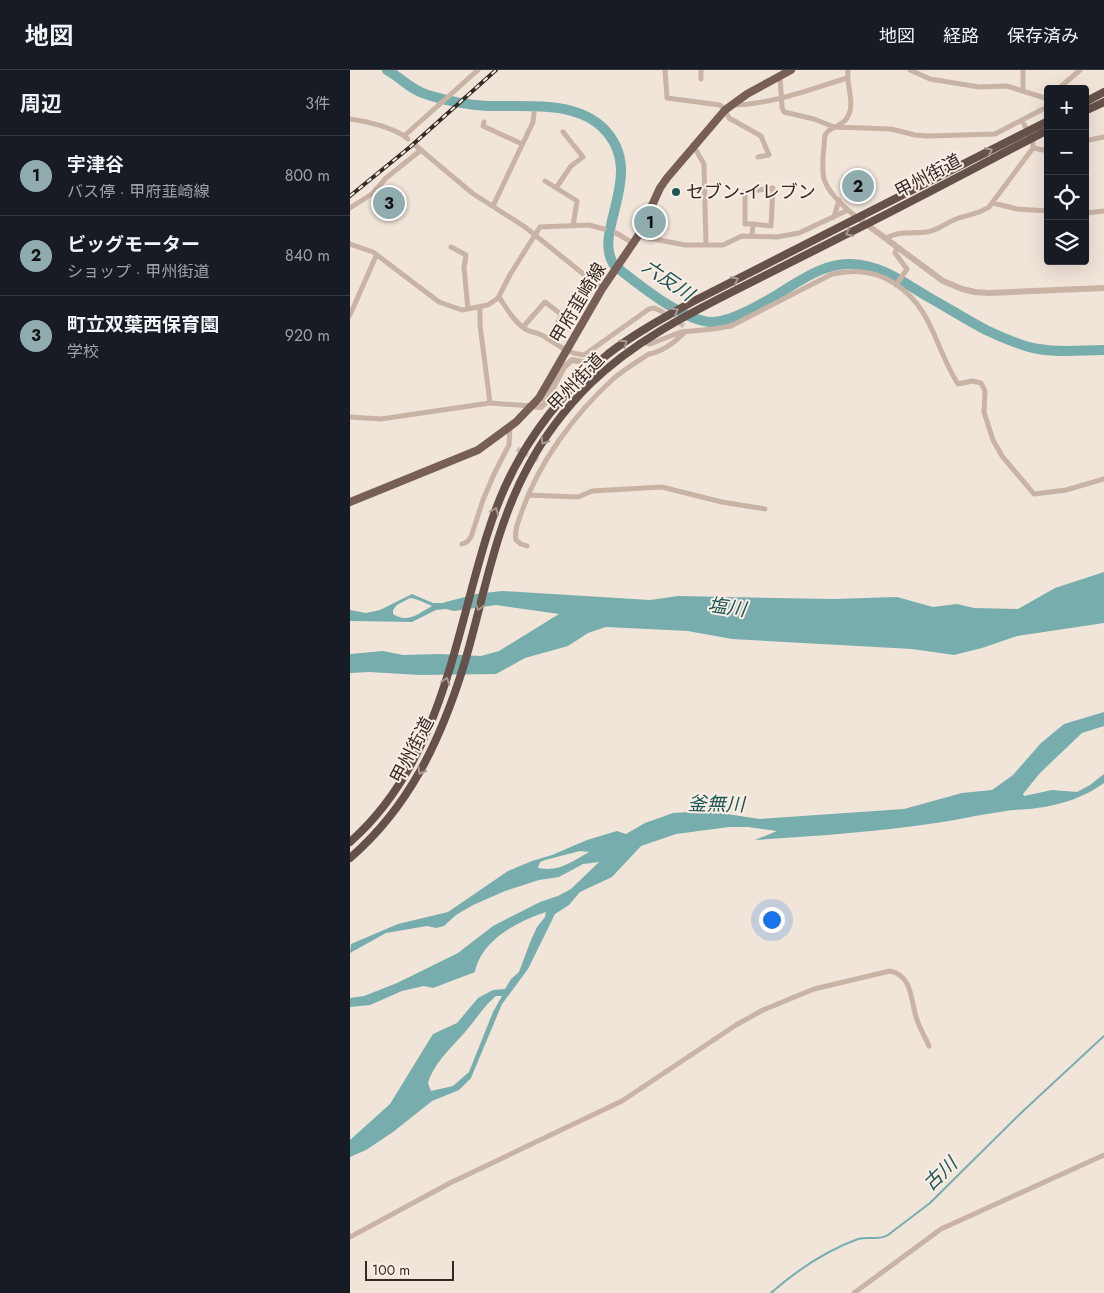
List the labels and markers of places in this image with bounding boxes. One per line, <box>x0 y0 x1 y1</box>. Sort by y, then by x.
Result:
pin: 2 <box>842 167 874 205</box>
place label: セブン-イレブン <box>686 179 816 205</box>
pin: 3 <box>373 184 405 222</box>
marker: セブン-イレブン <box>670 186 682 198</box>
pin: 1 <box>634 203 666 241</box>

